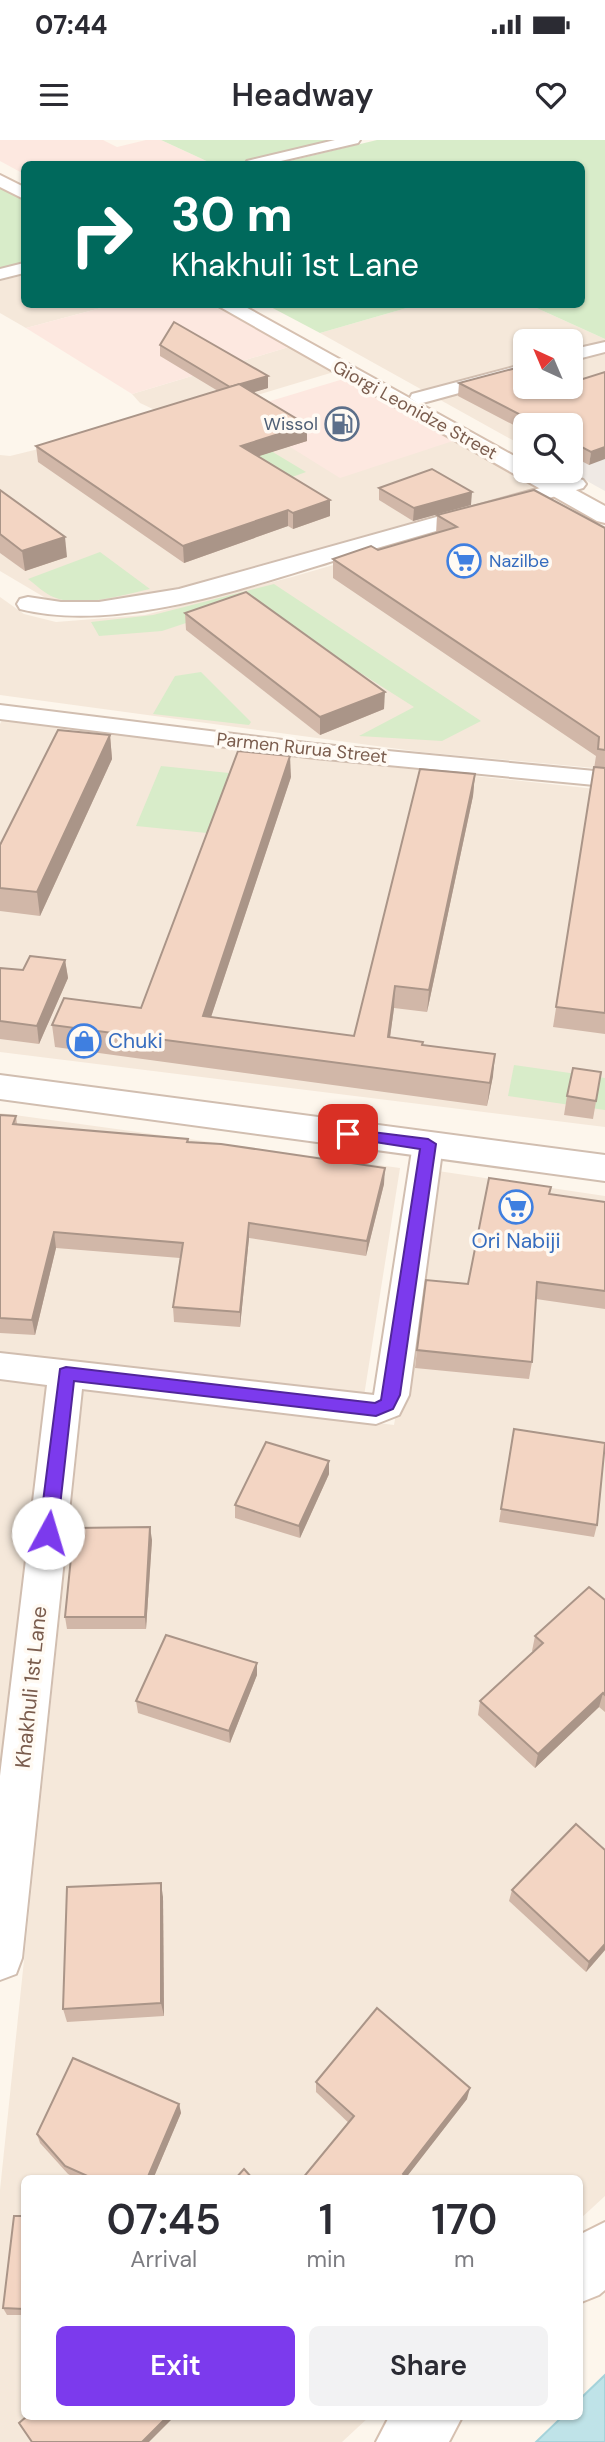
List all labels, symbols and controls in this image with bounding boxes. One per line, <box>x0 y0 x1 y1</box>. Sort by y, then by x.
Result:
text: 07:44 <box>35 8 108 42</box>
text: Headway <box>231 74 374 116</box>
icon: menu <box>35 76 73 114</box>
icon: heart <box>532 76 570 114</box>
text: 30 m <box>171 182 293 246</box>
icon: right <box>56 189 147 280</box>
text: Khakhuli 1st Lane <box>171 244 419 286</box>
north arrow <box>513 329 583 399</box>
map controls <box>513 329 583 483</box>
street label: Giorgi Leonidze Street <box>329 355 501 465</box>
fuel station icon: Wissol <box>323 405 361 443</box>
place label: Wissol <box>263 412 318 436</box>
button: search <box>513 413 583 483</box>
supermarket icon: Nazilbe <box>445 542 483 580</box>
place label: Nazilbe <box>489 549 549 573</box>
street label: Parmen Rurua Street <box>215 727 389 769</box>
shop icon: Chuki <box>65 1022 103 1060</box>
place label: Chuki <box>108 1027 163 1055</box>
pin <box>318 1104 378 1164</box>
icon: arrive <box>329 1115 367 1153</box>
supermarket icon: Ori Nabiji <box>497 1188 535 1226</box>
place label: Ori Nabiji <box>472 1227 560 1255</box>
position arrow <box>11 1496 85 1570</box>
street label: Khakhuli 1st Lane <box>9 1605 53 1769</box>
text: 07:45 <box>107 2192 221 2247</box>
text: 1 <box>319 2192 333 2247</box>
text: 170 <box>431 2192 497 2247</box>
text: Arrival <box>130 2244 197 2274</box>
text: min <box>306 2244 346 2274</box>
text: m <box>454 2244 475 2274</box>
button: Exit <box>56 2326 295 2406</box>
button: Share <box>309 2326 548 2406</box>

